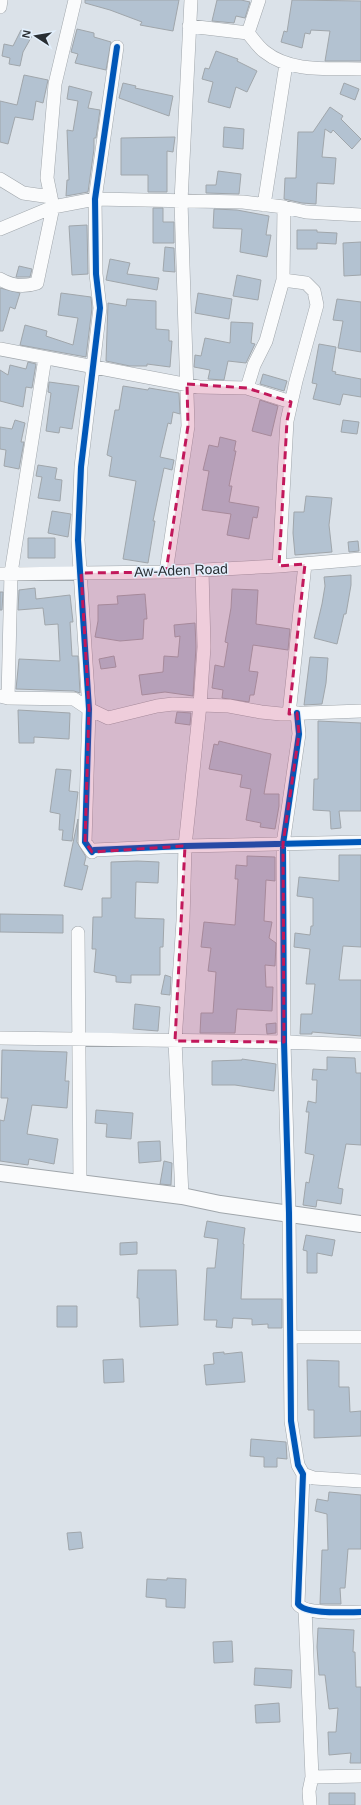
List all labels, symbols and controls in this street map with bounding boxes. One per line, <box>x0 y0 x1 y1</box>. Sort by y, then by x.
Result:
north arrow <box>16 16 56 56</box>
text: N <box>20 29 33 39</box>
street label: Aw-Aden Road <box>134 560 228 580</box>

